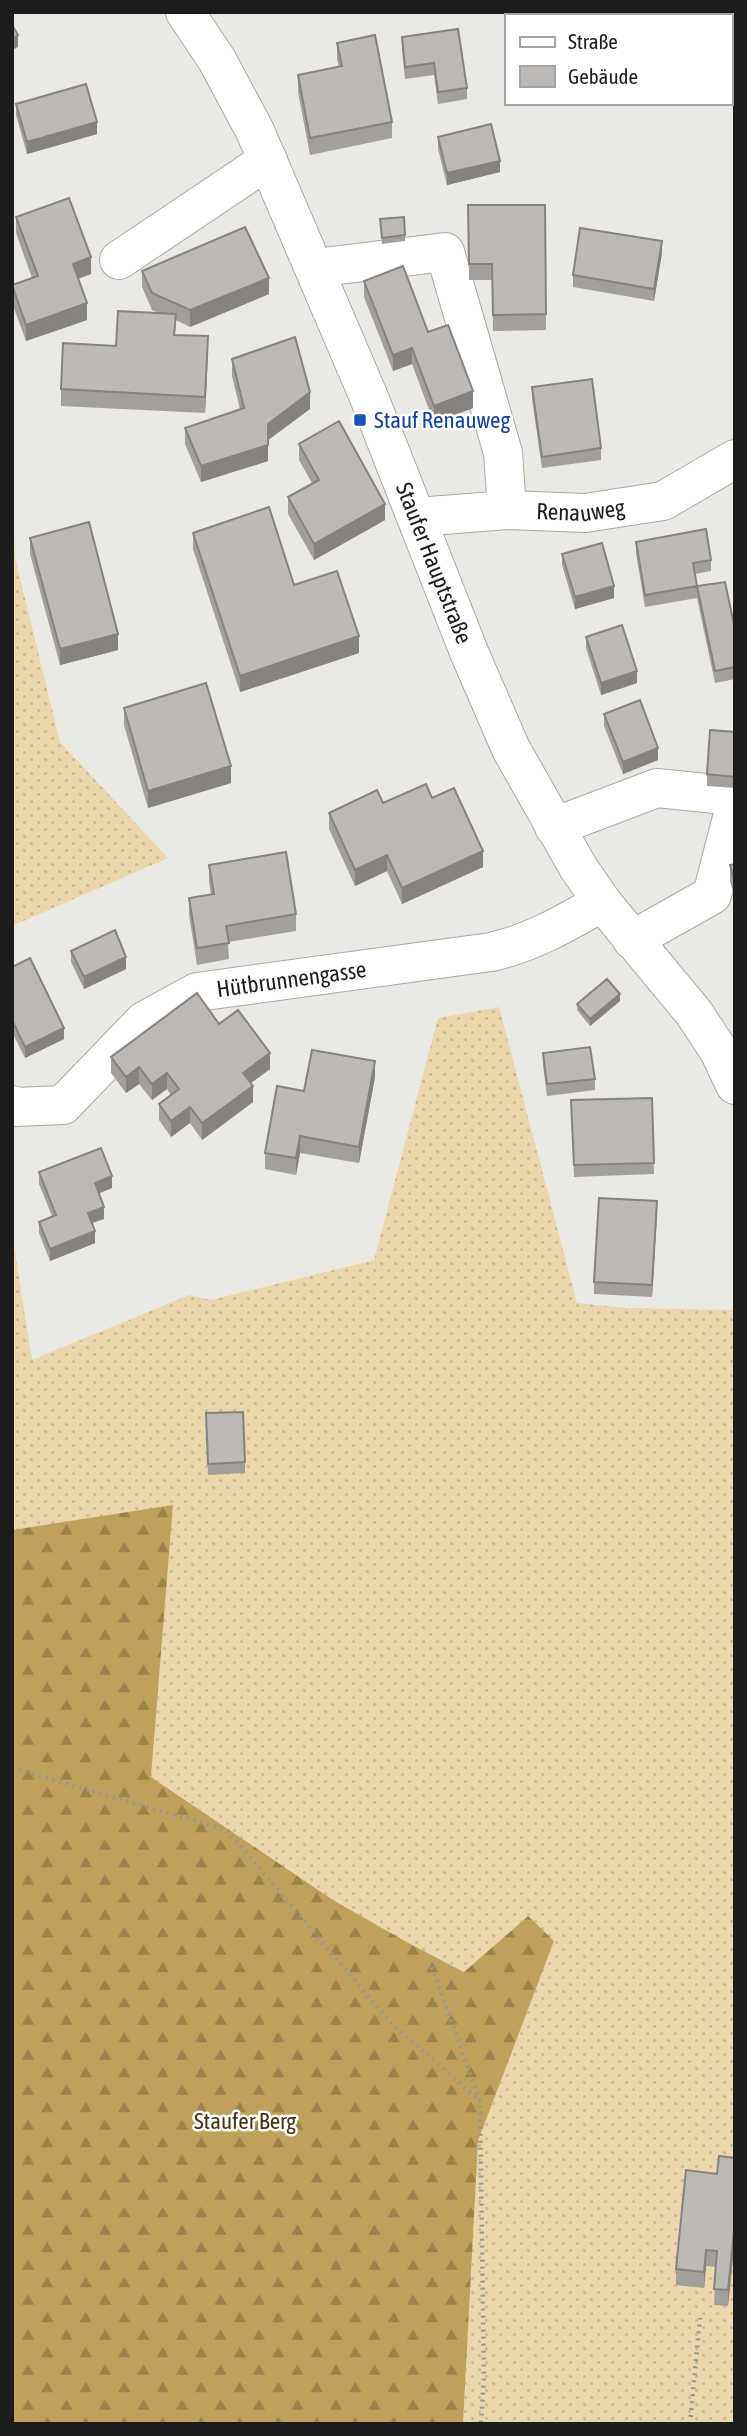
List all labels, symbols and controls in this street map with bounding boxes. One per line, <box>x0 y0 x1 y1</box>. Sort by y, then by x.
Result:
legend <box>505 14 733 105</box>
text: Straße <box>568 29 618 53</box>
text: Gebäude <box>568 64 638 88</box>
place label: Stauf Renauweg <box>374 407 510 433</box>
marker: Stauf Renauweg <box>352 412 368 428</box>
street label: Staufer Hauptstraße <box>391 479 477 647</box>
street label: Renauweg <box>536 494 627 527</box>
street label: Hütbrunnengasse <box>215 956 368 1002</box>
park label: Staufer Berg <box>194 2108 296 2134</box>

